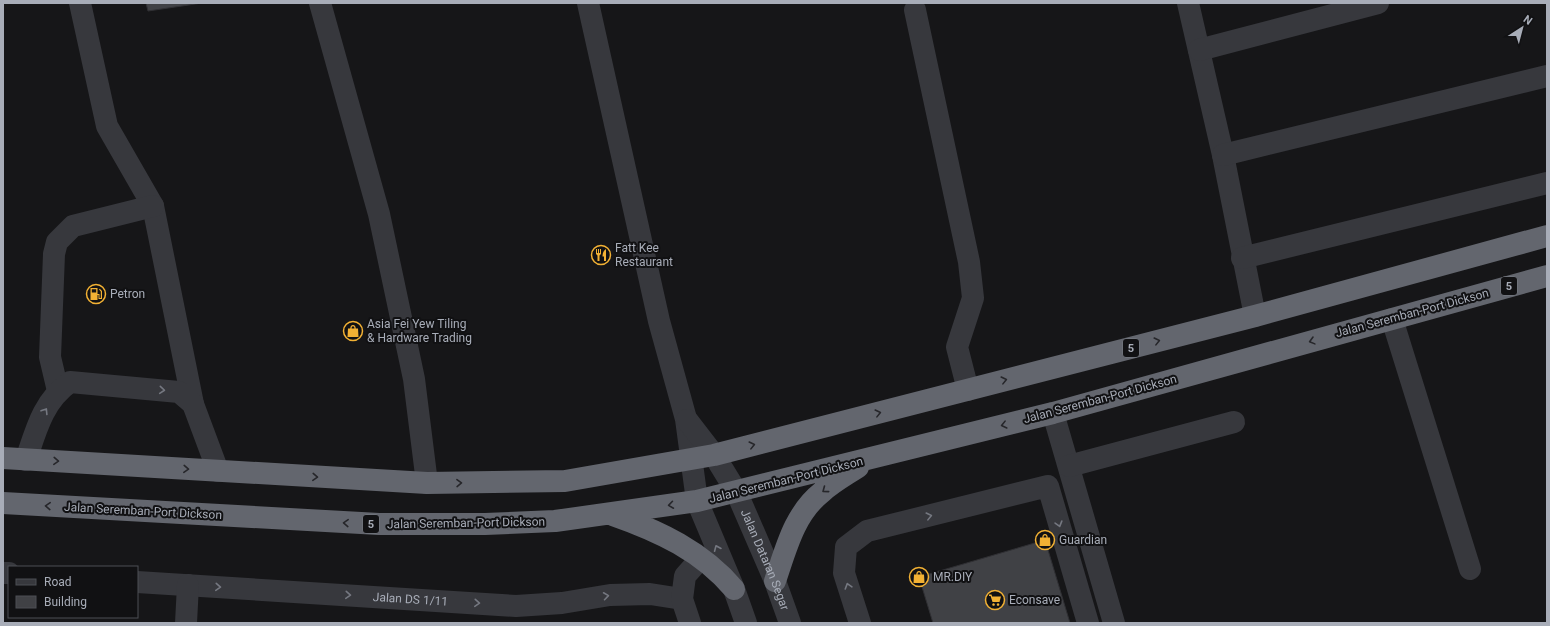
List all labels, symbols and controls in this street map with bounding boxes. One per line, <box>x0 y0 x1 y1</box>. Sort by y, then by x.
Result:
north arrow <box>1502 8 1542 48</box>
text: N <box>1521 13 1535 28</box>
place label: Fatt Kee Restaurant <box>615 241 673 269</box>
restaurant icon: Fatt Kee Restaurant <box>590 244 612 266</box>
road number: 5 <box>1501 277 1517 295</box>
fuel station icon: Petron <box>85 283 107 305</box>
street label: Jalan Seremban-Port Dickson <box>1334 286 1490 340</box>
place label: Petron <box>110 287 145 301</box>
place label: Asia Fei Yew Tiling & Hardware Trading <box>367 317 472 345</box>
shop icon: Asia Fei Yew Tiling & Hardware Trading <box>342 320 364 342</box>
one-way arrow <box>1308 336 1315 345</box>
one-way arrow <box>1153 337 1160 346</box>
road number: 5 <box>1123 339 1139 357</box>
street label: Jalan Seremban-Port Dickson <box>1022 372 1178 426</box>
one-way arrow <box>1001 377 1007 385</box>
one-way arrow <box>159 386 165 395</box>
one-way arrow <box>41 408 48 415</box>
one-way arrow <box>875 409 881 417</box>
one-way arrow <box>1000 420 1007 429</box>
one-way arrow <box>748 441 755 450</box>
street label: Jalan Seremban-Port Dickson <box>708 454 864 506</box>
one-way arrow <box>53 457 59 466</box>
one-way arrow <box>183 465 189 474</box>
one-way arrow <box>312 472 318 481</box>
one-way arrow <box>456 479 462 487</box>
one-way arrow <box>823 485 830 492</box>
street label: Jalan Seremban-Port Dickson <box>64 500 222 522</box>
one-way arrow <box>668 500 674 509</box>
one-way arrow <box>45 501 51 510</box>
street label: Jalan Dataran Segar <box>738 507 792 612</box>
one-way arrow <box>926 512 932 520</box>
road number: 5 <box>363 515 379 533</box>
street label: Jalan Seremban-Port Dickson <box>387 515 545 531</box>
one-way arrow <box>343 518 349 527</box>
one-way arrow <box>1054 520 1063 527</box>
shop icon: Guardian <box>1034 529 1056 551</box>
place label: Guardian <box>1059 533 1107 547</box>
one-way arrow <box>714 544 722 552</box>
legend <box>8 566 138 618</box>
shop icon: MR.DIY <box>908 566 930 588</box>
place label: MR.DIY <box>933 570 973 584</box>
text: Road <box>44 575 72 589</box>
one-way arrow <box>844 582 853 589</box>
one-way arrow <box>215 583 221 591</box>
supermarket icon: Econsave <box>984 589 1006 611</box>
street label: Jalan DS 1/11 <box>372 590 449 609</box>
one-way arrow <box>345 591 351 600</box>
one-way arrow <box>603 592 610 601</box>
place label: Econsave <box>1009 593 1060 607</box>
text: Building <box>44 595 87 609</box>
one-way arrow <box>474 599 480 608</box>

